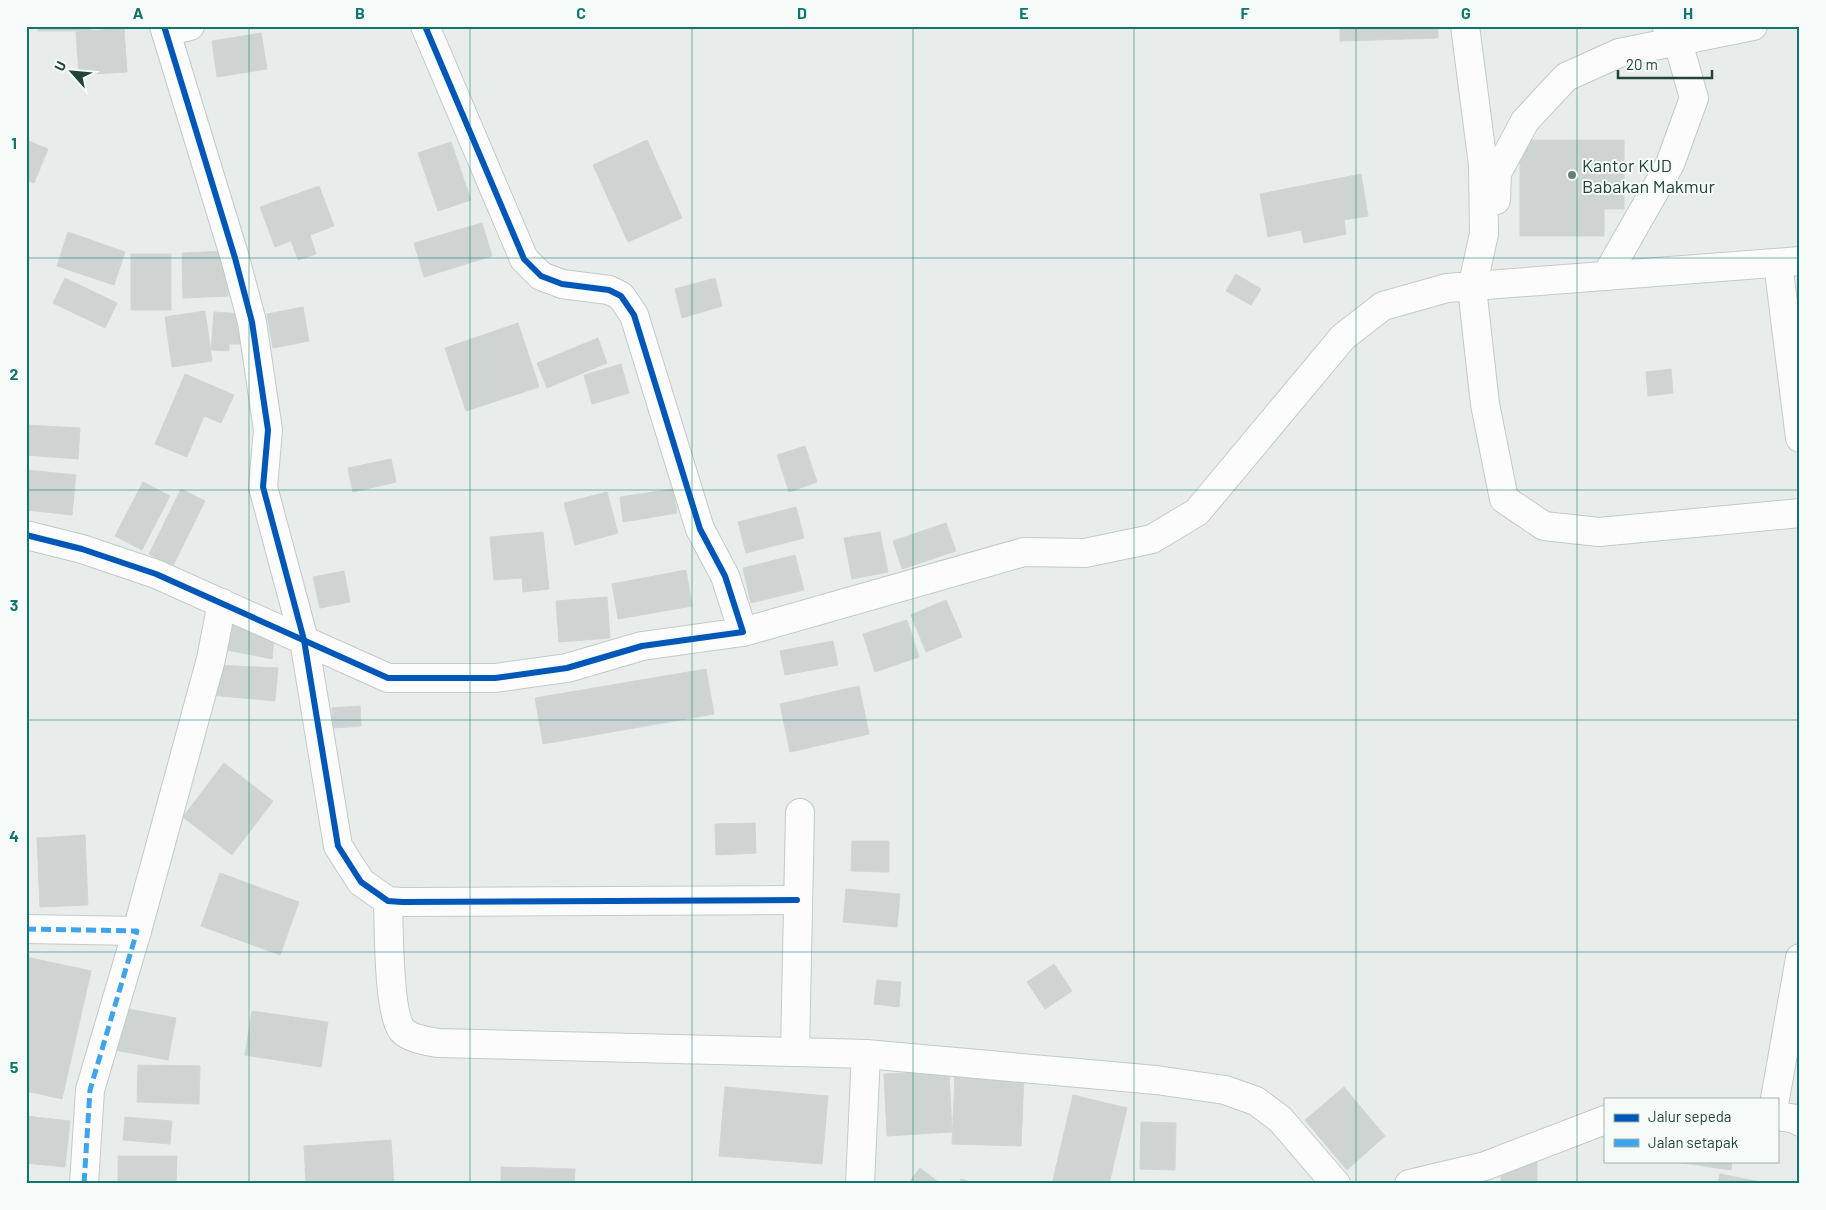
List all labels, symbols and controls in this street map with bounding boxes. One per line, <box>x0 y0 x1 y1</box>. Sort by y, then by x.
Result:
text: A <box>133 3 144 22</box>
text: B <box>355 3 365 22</box>
text: C <box>576 3 586 22</box>
text: D <box>797 3 807 22</box>
text: E <box>1019 3 1029 22</box>
text: F <box>1241 3 1250 22</box>
text: G <box>1461 3 1471 22</box>
text: H <box>1683 3 1693 22</box>
north arrow <box>48 48 98 98</box>
scale bar <box>1618 48 1712 80</box>
text: 20 m <box>1626 55 1658 73</box>
text: U <box>50 58 70 74</box>
text: 1 <box>11 133 17 152</box>
place label: Kantor KUD Babakan Makmur <box>1582 154 1715 197</box>
marker: Kantor KUD Babakan Makmur <box>1566 169 1578 181</box>
text: 2 <box>10 364 19 383</box>
text: 3 <box>10 595 18 614</box>
text: 4 <box>9 826 19 845</box>
text: 5 <box>10 1057 19 1076</box>
legend <box>1604 1098 1778 1162</box>
text: Jalur sepeda <box>1648 1107 1732 1125</box>
text: Jalan setapak <box>1648 1133 1739 1151</box>

